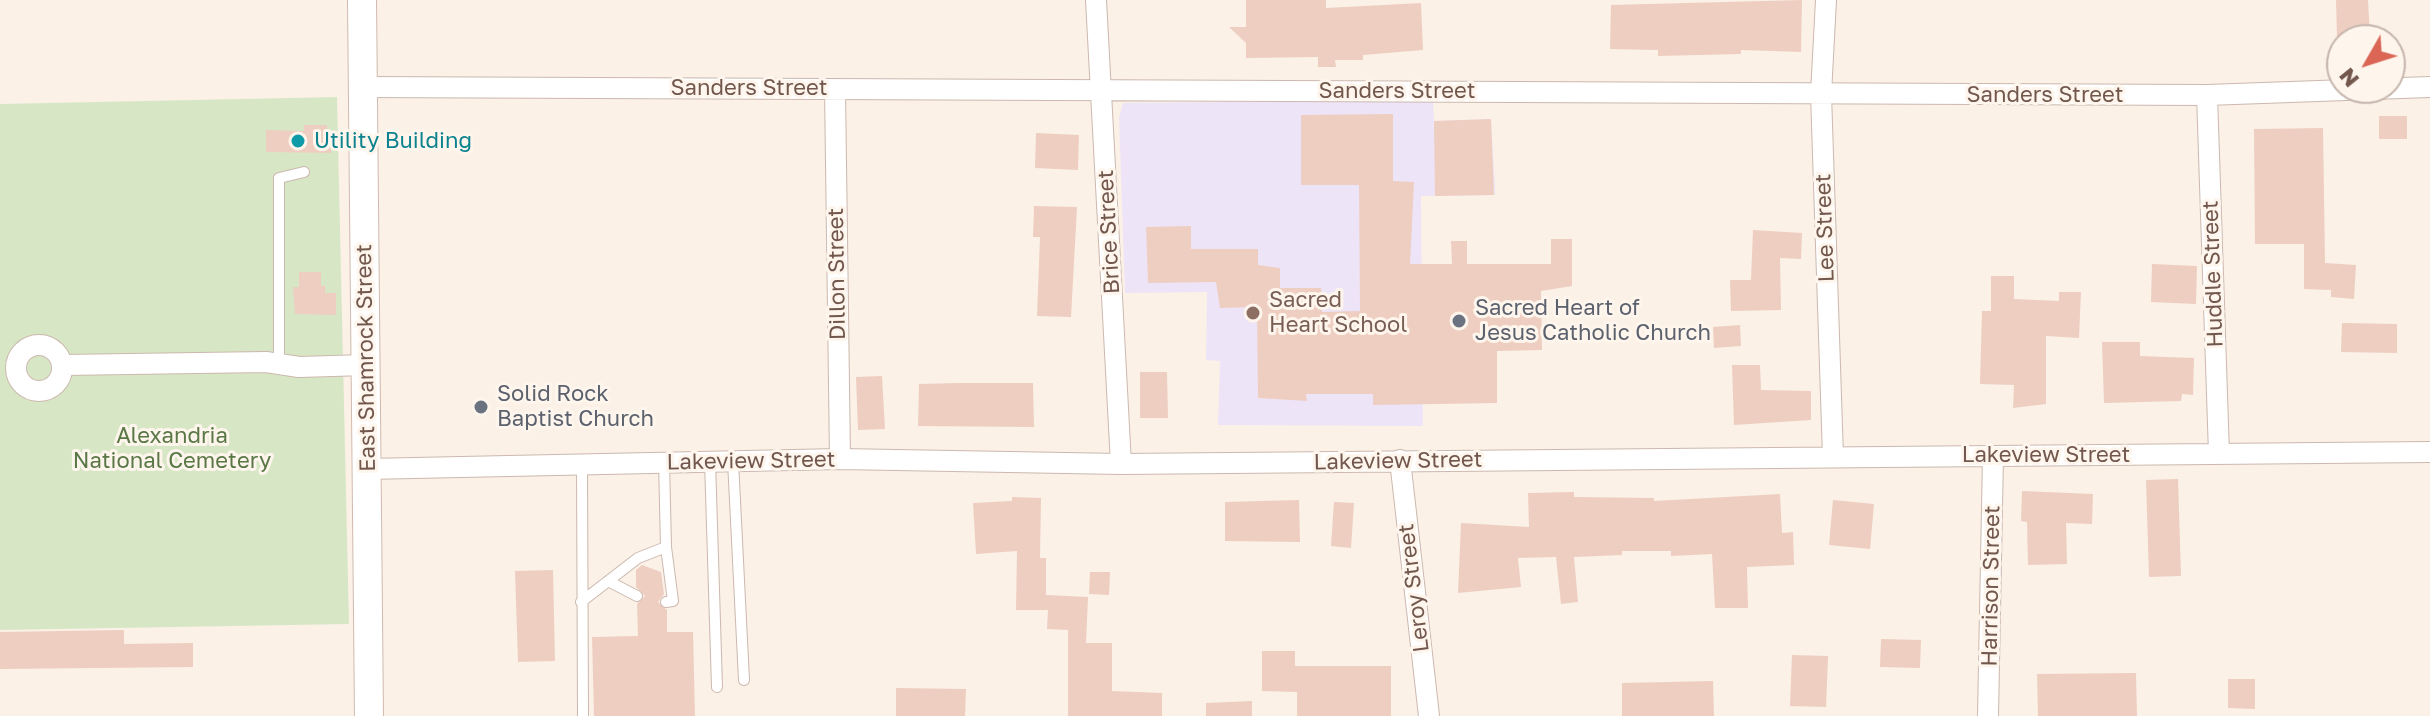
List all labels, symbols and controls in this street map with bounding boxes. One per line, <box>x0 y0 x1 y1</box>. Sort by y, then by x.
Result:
north arrow <box>2326 24 2406 104</box>
text: N <box>2333 63 2364 93</box>
street label: Sanders Street <box>670 75 828 101</box>
street label: Sanders Street <box>1318 78 1476 104</box>
street label: Sanders Street <box>1966 82 2124 108</box>
place label: Utility Building <box>314 128 472 154</box>
marker: Utility Building <box>289 132 307 150</box>
street label: Brice Street <box>1093 169 1125 295</box>
street label: Lee Street <box>1810 173 1840 283</box>
street label: Huddle Street <box>2197 200 2229 348</box>
street label: Dillon Street <box>823 208 851 340</box>
street label: East Shamrock Street <box>351 244 381 472</box>
place label: Sacred Heart School <box>1269 287 1407 338</box>
place label: Sacred Heart of Jesus Catholic Church <box>1475 295 1711 346</box>
marker: Sacred Heart School <box>1244 304 1262 322</box>
marker: Sacred Heart of Jesus Catholic Church <box>1450 312 1468 330</box>
place label: Solid Rock Baptist Church <box>497 381 654 432</box>
marker: Solid Rock Baptist Church <box>472 398 490 416</box>
park label: Alexandria National Cemetery <box>73 423 271 474</box>
street label: Lakeview Street <box>1962 442 2130 468</box>
street label: Lakeview Street <box>666 446 836 476</box>
street label: Lakeview Street <box>1313 446 1483 476</box>
street label: Harrison Street <box>1976 505 2006 667</box>
street label: Leroy Street <box>1393 522 1435 654</box>

